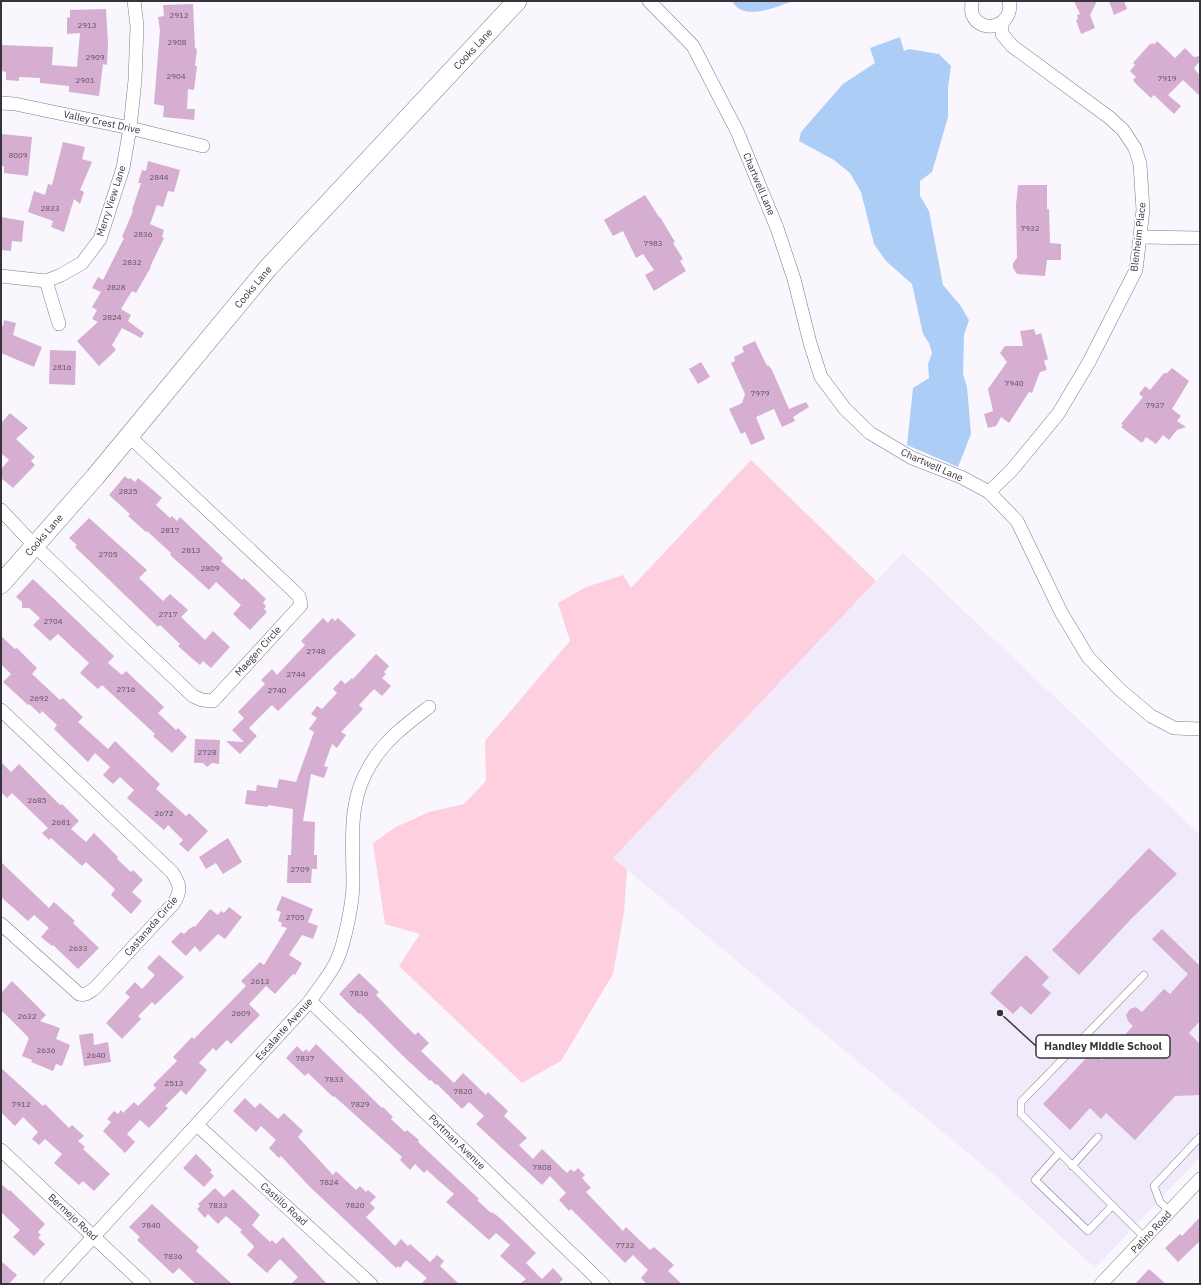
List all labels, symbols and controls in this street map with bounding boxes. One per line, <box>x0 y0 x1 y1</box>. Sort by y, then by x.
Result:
house number: 2912 <box>169 10 189 20</box>
house number: 2913 <box>77 20 97 30</box>
street label: Cooks Lane <box>451 25 496 72</box>
house number: 2908 <box>167 37 187 47</box>
house number: 2909 <box>85 52 105 62</box>
house number: 2904 <box>166 71 186 81</box>
house number: 7919 <box>1157 73 1177 83</box>
house number: 2901 <box>75 75 95 85</box>
street label: Valley Crest Drive <box>62 107 142 137</box>
house number: 8009 <box>8 150 28 160</box>
street label: Chartwell Lane <box>740 151 778 218</box>
street label: Merry View Lane <box>93 163 129 238</box>
house number: 2844 <box>149 172 169 182</box>
street label: Blenheim Place <box>1127 201 1149 272</box>
house number: 2833 <box>40 203 60 213</box>
house number: 7932 <box>1020 223 1040 233</box>
house number: 2836 <box>133 229 153 239</box>
house number: 7983 <box>643 238 663 248</box>
house number: 2832 <box>122 257 142 267</box>
street label: Cooks Lane <box>232 263 275 311</box>
house number: 2828 <box>106 282 126 292</box>
house number: 2824 <box>102 312 122 322</box>
house number: 2816 <box>52 362 72 372</box>
house number: 7940 <box>1004 378 1024 388</box>
house number: 7979 <box>750 388 770 398</box>
house number: 7937 <box>1145 400 1165 410</box>
street label: Chartwell Lane <box>899 445 966 485</box>
house number: 2825 <box>118 486 138 496</box>
street label: Cooks Lane <box>22 511 66 559</box>
house number: 2817 <box>160 525 180 535</box>
house number: 2813 <box>181 545 201 555</box>
house number: 2705 <box>98 549 118 559</box>
house number: 2809 <box>200 563 220 573</box>
house number: 2717 <box>158 609 178 619</box>
house number: 2704 <box>43 616 63 626</box>
street label: Maegen Circle <box>232 623 284 679</box>
house number: 2748 <box>306 646 326 656</box>
house number: 2744 <box>286 669 306 679</box>
house number: 2716 <box>116 684 136 694</box>
house number: 2740 <box>267 685 287 695</box>
house number: 2692 <box>29 693 49 703</box>
house number: 2728 <box>197 747 217 757</box>
house number: 2685 <box>27 795 47 805</box>
house number: 2672 <box>154 808 174 818</box>
house number: 2681 <box>51 817 71 827</box>
house number: 2709 <box>290 864 310 874</box>
street label: Castanada Circle <box>121 893 181 959</box>
house number: 2705 <box>285 912 305 922</box>
house number: 2633 <box>68 943 88 953</box>
house number: 2613 <box>250 976 270 986</box>
house number: 7836 <box>349 988 369 998</box>
street label: Escalante Avenue <box>253 995 316 1063</box>
house number: 2609 <box>231 1008 251 1018</box>
house number: 2632 <box>17 1011 37 1021</box>
callout: Handley Middle School <box>1036 1035 1170 1058</box>
text: Handley Middle School <box>1044 1039 1163 1053</box>
house number: 2636 <box>36 1045 56 1055</box>
house number: 2640 <box>86 1050 106 1060</box>
house number: 7837 <box>295 1053 315 1063</box>
house number: 7833 <box>324 1074 344 1084</box>
house number: 2513 <box>164 1078 184 1088</box>
house number: 7820 <box>453 1086 473 1096</box>
house number: 7912 <box>11 1099 31 1109</box>
house number: 7829 <box>350 1099 370 1109</box>
street label: Portman Avenue <box>426 1112 489 1173</box>
house number: 7808 <box>532 1162 552 1172</box>
house number: 7824 <box>319 1177 339 1187</box>
street label: Castillo Road <box>258 1180 310 1228</box>
street label: Bermejo Road <box>45 1191 101 1243</box>
house number: 7833 <box>208 1200 228 1210</box>
house number: 7820 <box>345 1200 365 1210</box>
street label: Patino Road <box>1128 1208 1174 1256</box>
house number: 7840 <box>141 1220 161 1230</box>
house number: 7732 <box>615 1240 635 1250</box>
house number: 7836 <box>163 1251 183 1261</box>

